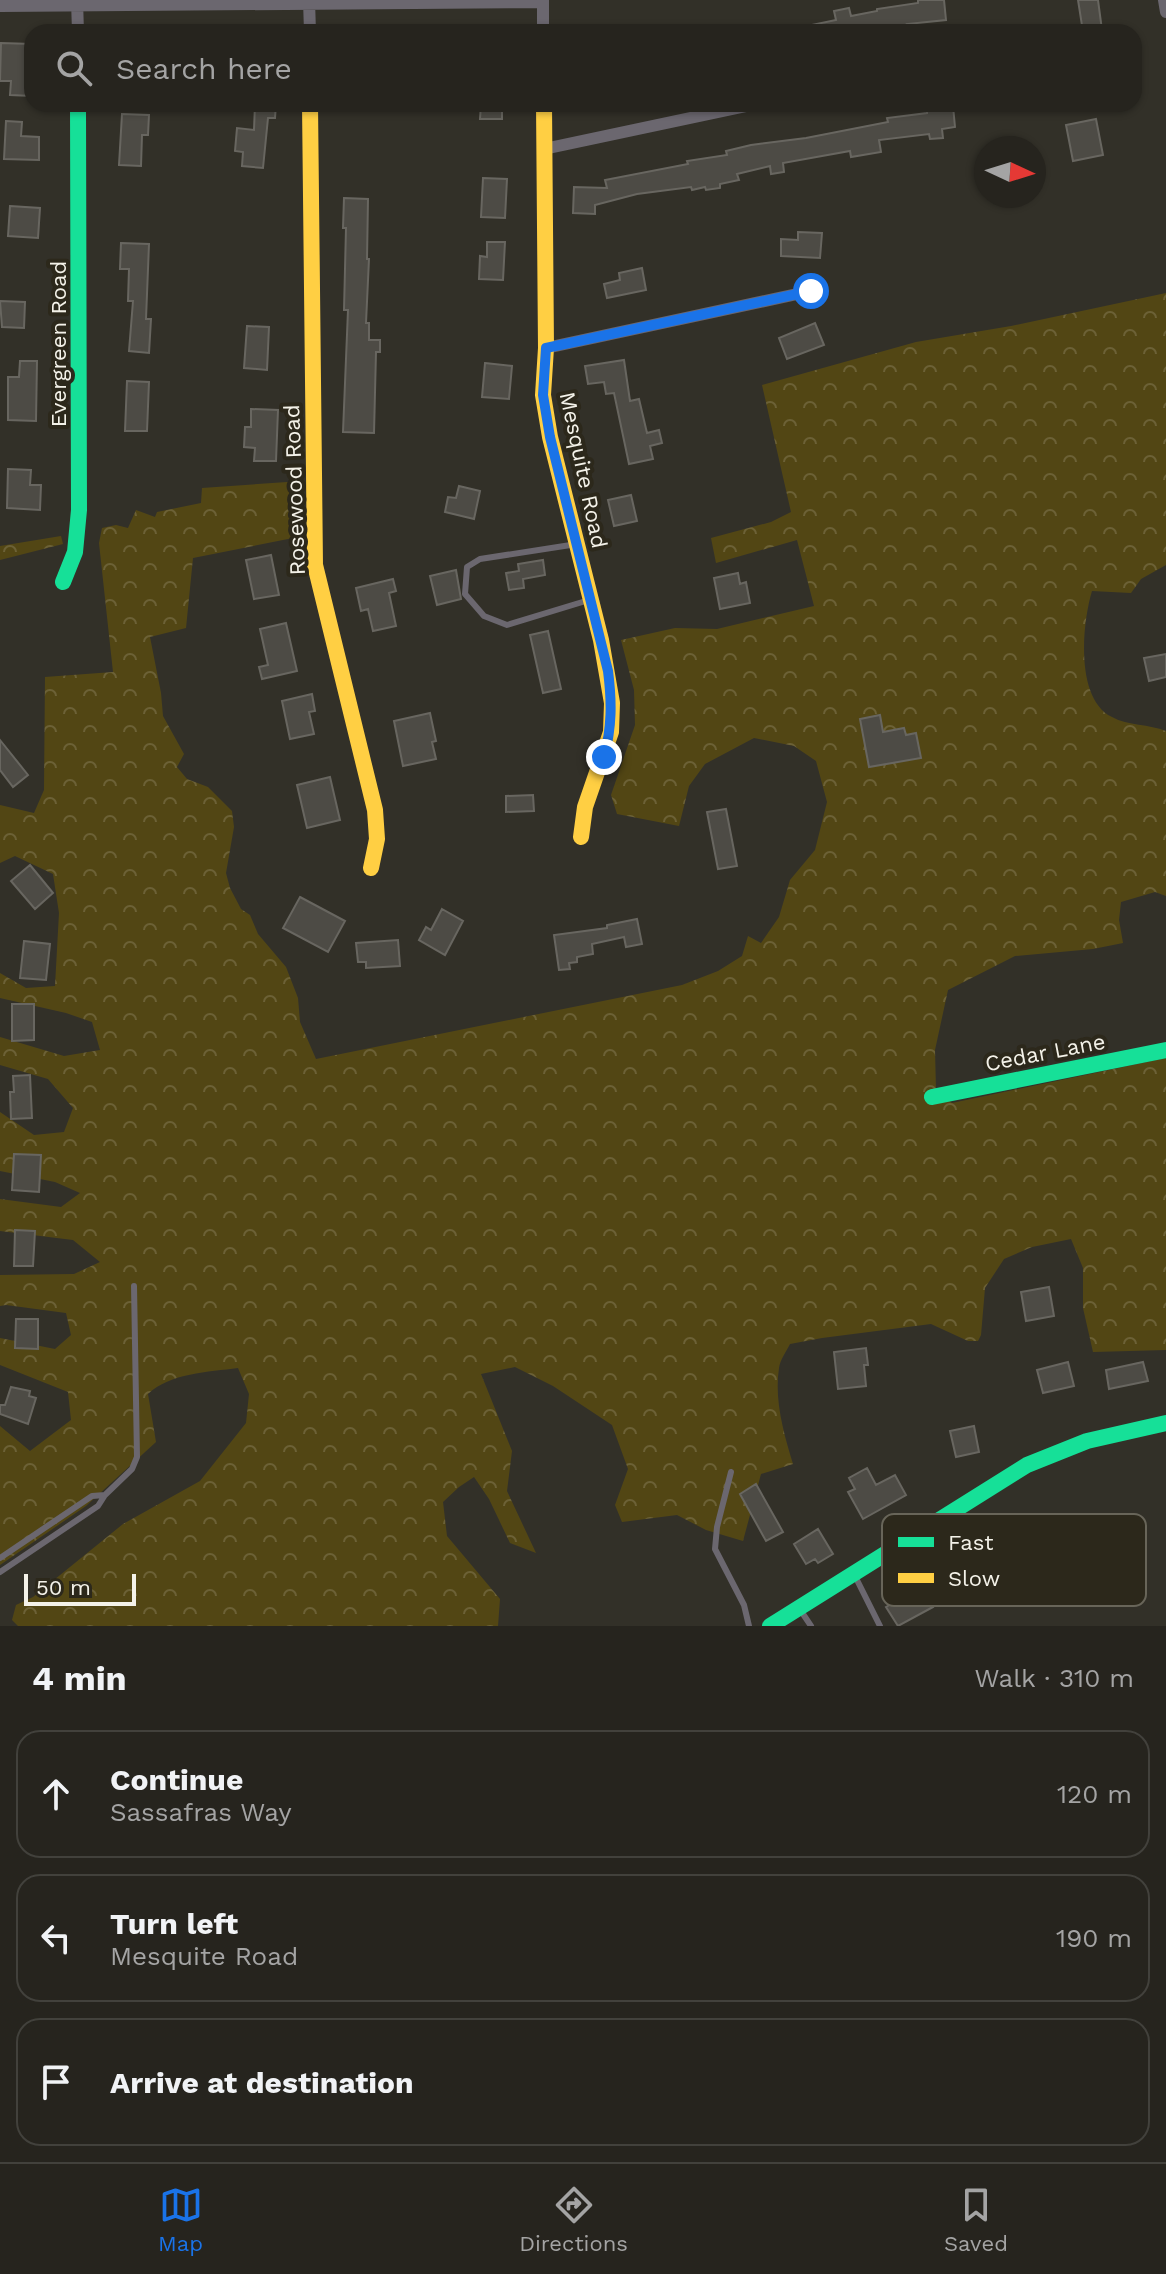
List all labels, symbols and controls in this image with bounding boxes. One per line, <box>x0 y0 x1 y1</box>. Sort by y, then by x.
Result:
search box <box>24 24 1142 112</box>
icon: search <box>52 46 96 90</box>
text: Search here <box>116 51 292 86</box>
north arrow <box>974 136 1046 208</box>
street label: Evergreen Road <box>46 261 71 427</box>
route start <box>793 273 829 309</box>
street label: Mesquite Road <box>555 390 612 551</box>
street label: Rosewood Road <box>279 404 310 576</box>
route end <box>586 739 622 775</box>
street label: Cedar Lane <box>983 1029 1107 1076</box>
legend <box>882 1514 1146 1606</box>
text: Fast <box>948 1530 994 1555</box>
text: Slow <box>948 1566 1000 1591</box>
scale bar <box>24 1570 136 1606</box>
text: 50 m <box>36 1575 91 1600</box>
text: 4 min <box>32 1658 127 1698</box>
text: Walk · 310 m <box>974 1663 1134 1693</box>
text: Continue <box>110 1762 243 1797</box>
icon: ahead <box>34 1772 78 1816</box>
text: 120 m <box>1057 1779 1132 1809</box>
text: Sassafras Way <box>110 1797 292 1827</box>
text: Turn left <box>110 1906 238 1941</box>
icon: left <box>34 1916 78 1960</box>
text: 190 m <box>1056 1923 1132 1953</box>
text: Mesquite Road <box>110 1941 298 1971</box>
icon: arrive <box>34 2060 78 2104</box>
text: Arrive at destination <box>110 2065 414 2100</box>
tab: Map <box>158 2183 203 2256</box>
tab: Directions <box>519 2183 628 2256</box>
tab: Saved <box>944 2183 1008 2256</box>

